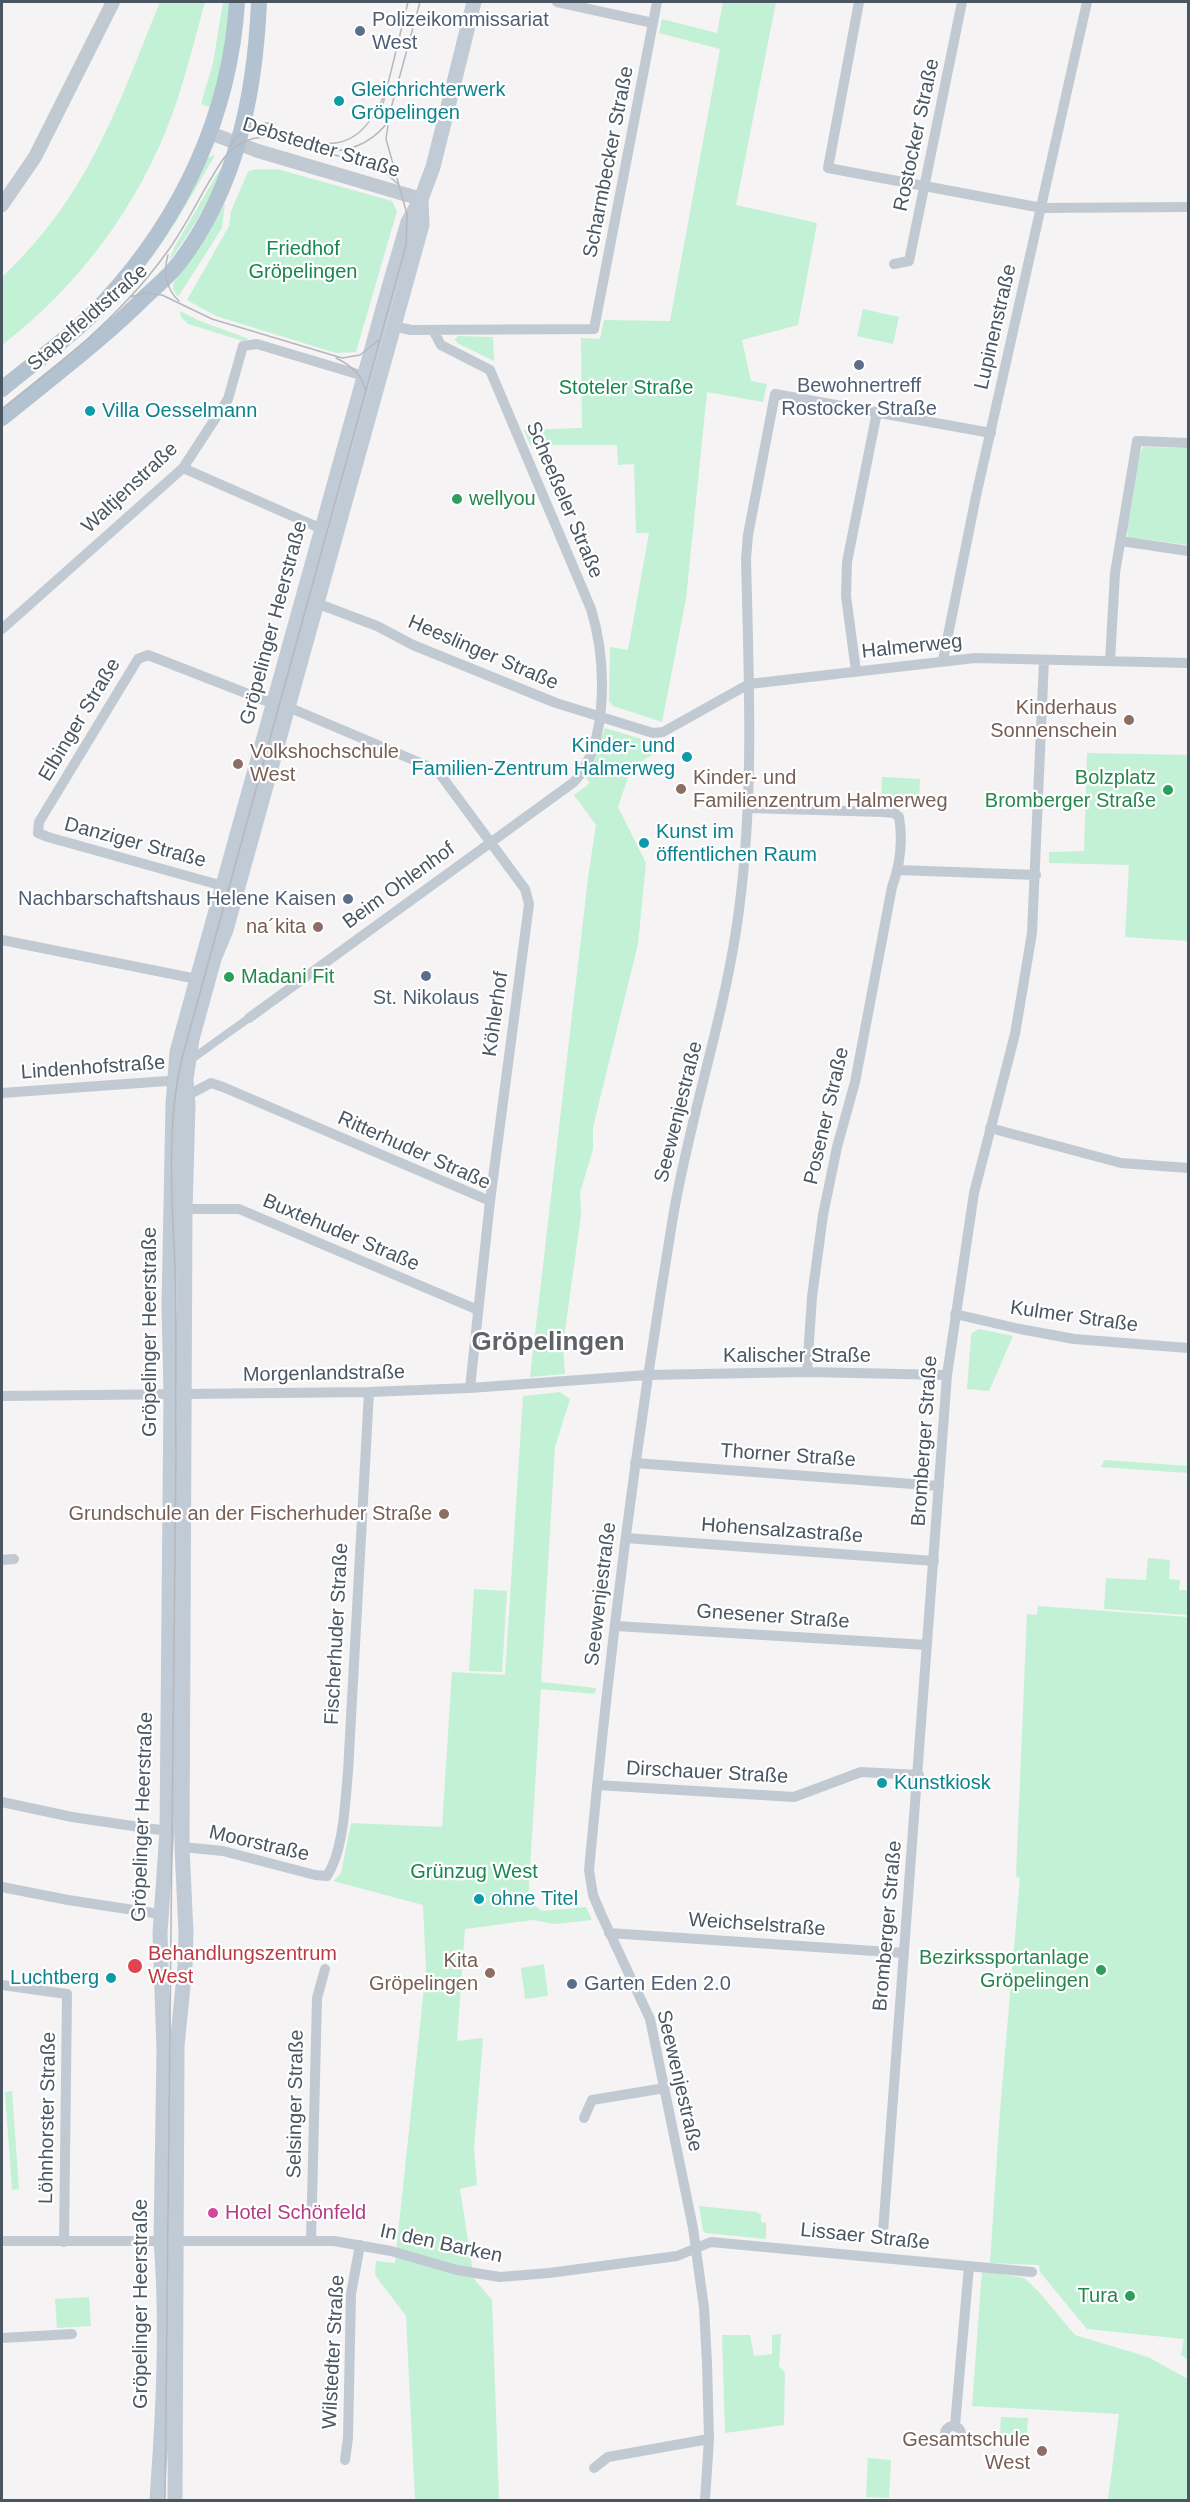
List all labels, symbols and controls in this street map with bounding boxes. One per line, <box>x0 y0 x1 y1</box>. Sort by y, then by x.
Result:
place label: Polizeikommissariat West <box>372 8 549 55</box>
marker: Polizeikommissariat West <box>353 24 367 38</box>
street label: Rostocker Straße <box>889 56 945 214</box>
street label: Scharmbecker Straße <box>579 64 639 260</box>
place label: Gleichrichterwerk Gröpelingen <box>351 78 505 125</box>
marker: Gleichrichterwerk Gröpelingen <box>332 94 346 108</box>
street label: Debstedter Straße <box>239 113 403 183</box>
park label: Friedhof Gröpelingen <box>249 237 357 284</box>
street label: Stapelfeldtstraße <box>23 259 153 377</box>
street label: Lupinenstraße <box>970 262 1022 392</box>
marker: Bewohnertreff Rostocker Straße <box>852 358 866 372</box>
place label: Bewohnertreff Rostocker Straße <box>781 374 937 421</box>
park label: Stoteler Straße <box>559 376 693 400</box>
place label: Villa Oesselmann <box>102 399 257 423</box>
marker: Villa Oesselmann <box>83 404 97 418</box>
street label: Scheeßeler Straße <box>520 418 608 582</box>
street label: Waltjenstraße <box>77 437 183 539</box>
place label: wellyou <box>469 487 536 511</box>
marker: wellyou <box>450 492 464 506</box>
street label: Gröpelinger Heerstraße <box>235 518 313 728</box>
street label: Heeslinger Straße <box>404 610 562 696</box>
street label: Halmerweg <box>860 630 964 664</box>
street label: Elbinger Straße <box>34 654 126 786</box>
place label: Kinderhaus Sonnenschein <box>990 696 1117 743</box>
marker: Kinderhaus Sonnenschein <box>1122 713 1136 727</box>
place label: Kinder- und Familien-Zentrum Halmerweg <box>412 734 675 781</box>
place label: Volkshochschule West <box>250 740 399 787</box>
marker: Kinder- und Familien-Zentrum Halmerweg <box>680 750 694 764</box>
marker: Volkshochschule West <box>231 757 245 771</box>
place label: Kinder- und Familienzentrum Halmerweg <box>693 766 948 813</box>
place label: Bolzplatz Bromberger Straße <box>985 766 1156 813</box>
marker: Kinder- und Familienzentrum Halmerweg <box>674 782 688 796</box>
marker: Bolzplatz Bromberger Straße <box>1161 783 1175 797</box>
street label: Danziger Straße <box>62 813 208 873</box>
place label: Kunst im öffentlichen Raum <box>656 820 817 867</box>
marker: Kunst im öffentlichen Raum <box>637 836 651 850</box>
street label: Beim Ohlenhof <box>338 837 460 935</box>
place label: Nachbarschaftshaus Helene Kaisen <box>18 887 336 911</box>
marker: Nachbarschaftshaus Helene Kaisen <box>341 892 355 906</box>
place label: na´kita <box>246 915 306 939</box>
marker: na´kita <box>311 920 325 934</box>
place label: Madani Fit <box>241 965 334 989</box>
marker: St. Nikolaus <box>419 969 433 983</box>
marker: Madani Fit <box>222 970 236 984</box>
street label: Köhlerhof <box>478 970 514 1058</box>
place label: St. Nikolaus <box>373 986 479 1010</box>
street label: Seewenjestraße <box>650 1039 708 1185</box>
street label: Posener Straße <box>800 1045 854 1187</box>
street label: Lindenhofstraße <box>20 1051 166 1085</box>
street label: Ritterhuder Straße <box>334 1107 494 1195</box>
street label: Buxtehuder Straße <box>259 1189 423 1277</box>
street label: Gröpelinger Heerstraße <box>138 1227 162 1437</box>
street label: Kulmer Straße <box>1008 1296 1140 1338</box>
district label: Gröpelingen <box>471 1327 625 1359</box>
street label: Kalischer Straße <box>723 1344 871 1368</box>
street label: Bromberger Straße <box>907 1355 943 1527</box>
street label: Morgenlandstraße <box>243 1361 405 1387</box>
street label: Thorner Straße <box>720 1439 856 1473</box>
place label: Grundschule an der Fischerhuder Straße <box>68 1502 432 1526</box>
marker: Grundschule an der Fischerhuder Straße <box>437 1507 451 1521</box>
street label: Hohensalzastraße <box>700 1513 864 1549</box>
street label: Seewenjestraße <box>580 1521 622 1667</box>
street label: Fischerhuder Straße <box>320 1542 354 1726</box>
street label: Gnesener Straße <box>696 1600 850 1634</box>
street label: Gröpelinger Heerstraße <box>127 1712 159 1922</box>
street label: Dirschauer Straße <box>625 1757 789 1789</box>
place label: Kunstkiosk <box>894 1771 991 1795</box>
marker: Kunstkiosk <box>875 1776 889 1790</box>
street label: Moorstraße <box>206 1821 312 1867</box>
street label: Bromberger Straße <box>869 1840 907 2012</box>
park label: Grünzug West <box>410 1860 538 1884</box>
place label: ohne Titel <box>491 1887 578 1911</box>
marker: ohne Titel <box>472 1892 486 1906</box>
street label: Weichselstraße <box>688 1908 826 1942</box>
place label: Behandlungszentrum West <box>148 1942 337 1989</box>
place label: Bezirkssportanlage Gröpelingen <box>919 1946 1089 1993</box>
place label: Kita Gröpelingen <box>369 1949 478 1996</box>
marker: Behandlungszentrum West <box>126 1957 144 1975</box>
marker: Bezirkssportanlage Gröpelingen <box>1094 1963 1108 1977</box>
place label: Luchtberg <box>10 1966 99 1990</box>
marker: Kita Gröpelingen <box>483 1966 497 1980</box>
marker: Luchtberg <box>104 1971 118 1985</box>
place label: Garten Eden 2.0 <box>584 1972 731 1996</box>
marker: Garten Eden 2.0 <box>565 1977 579 1991</box>
street label: Seewenjestraße <box>651 2008 707 2154</box>
street label: Selsinger Straße <box>283 2029 309 2179</box>
street label: Löhnhorster Straße <box>34 2032 62 2204</box>
street label: Gröpelinger Heerstraße <box>129 2199 153 2409</box>
place label: Hotel Schönfeld <box>225 2201 366 2225</box>
marker: Hotel Schönfeld <box>206 2206 220 2220</box>
street label: Lissaer Straße <box>799 2218 931 2256</box>
street label: In den Barken <box>378 2219 504 2269</box>
street label: Wilstedter Straße <box>318 2274 350 2430</box>
place label: Tura <box>1078 2284 1118 2308</box>
marker: Tura <box>1123 2289 1137 2303</box>
place label: Gesamtschule West <box>902 2428 1030 2475</box>
marker: Gesamtschule West <box>1035 2444 1049 2458</box>

